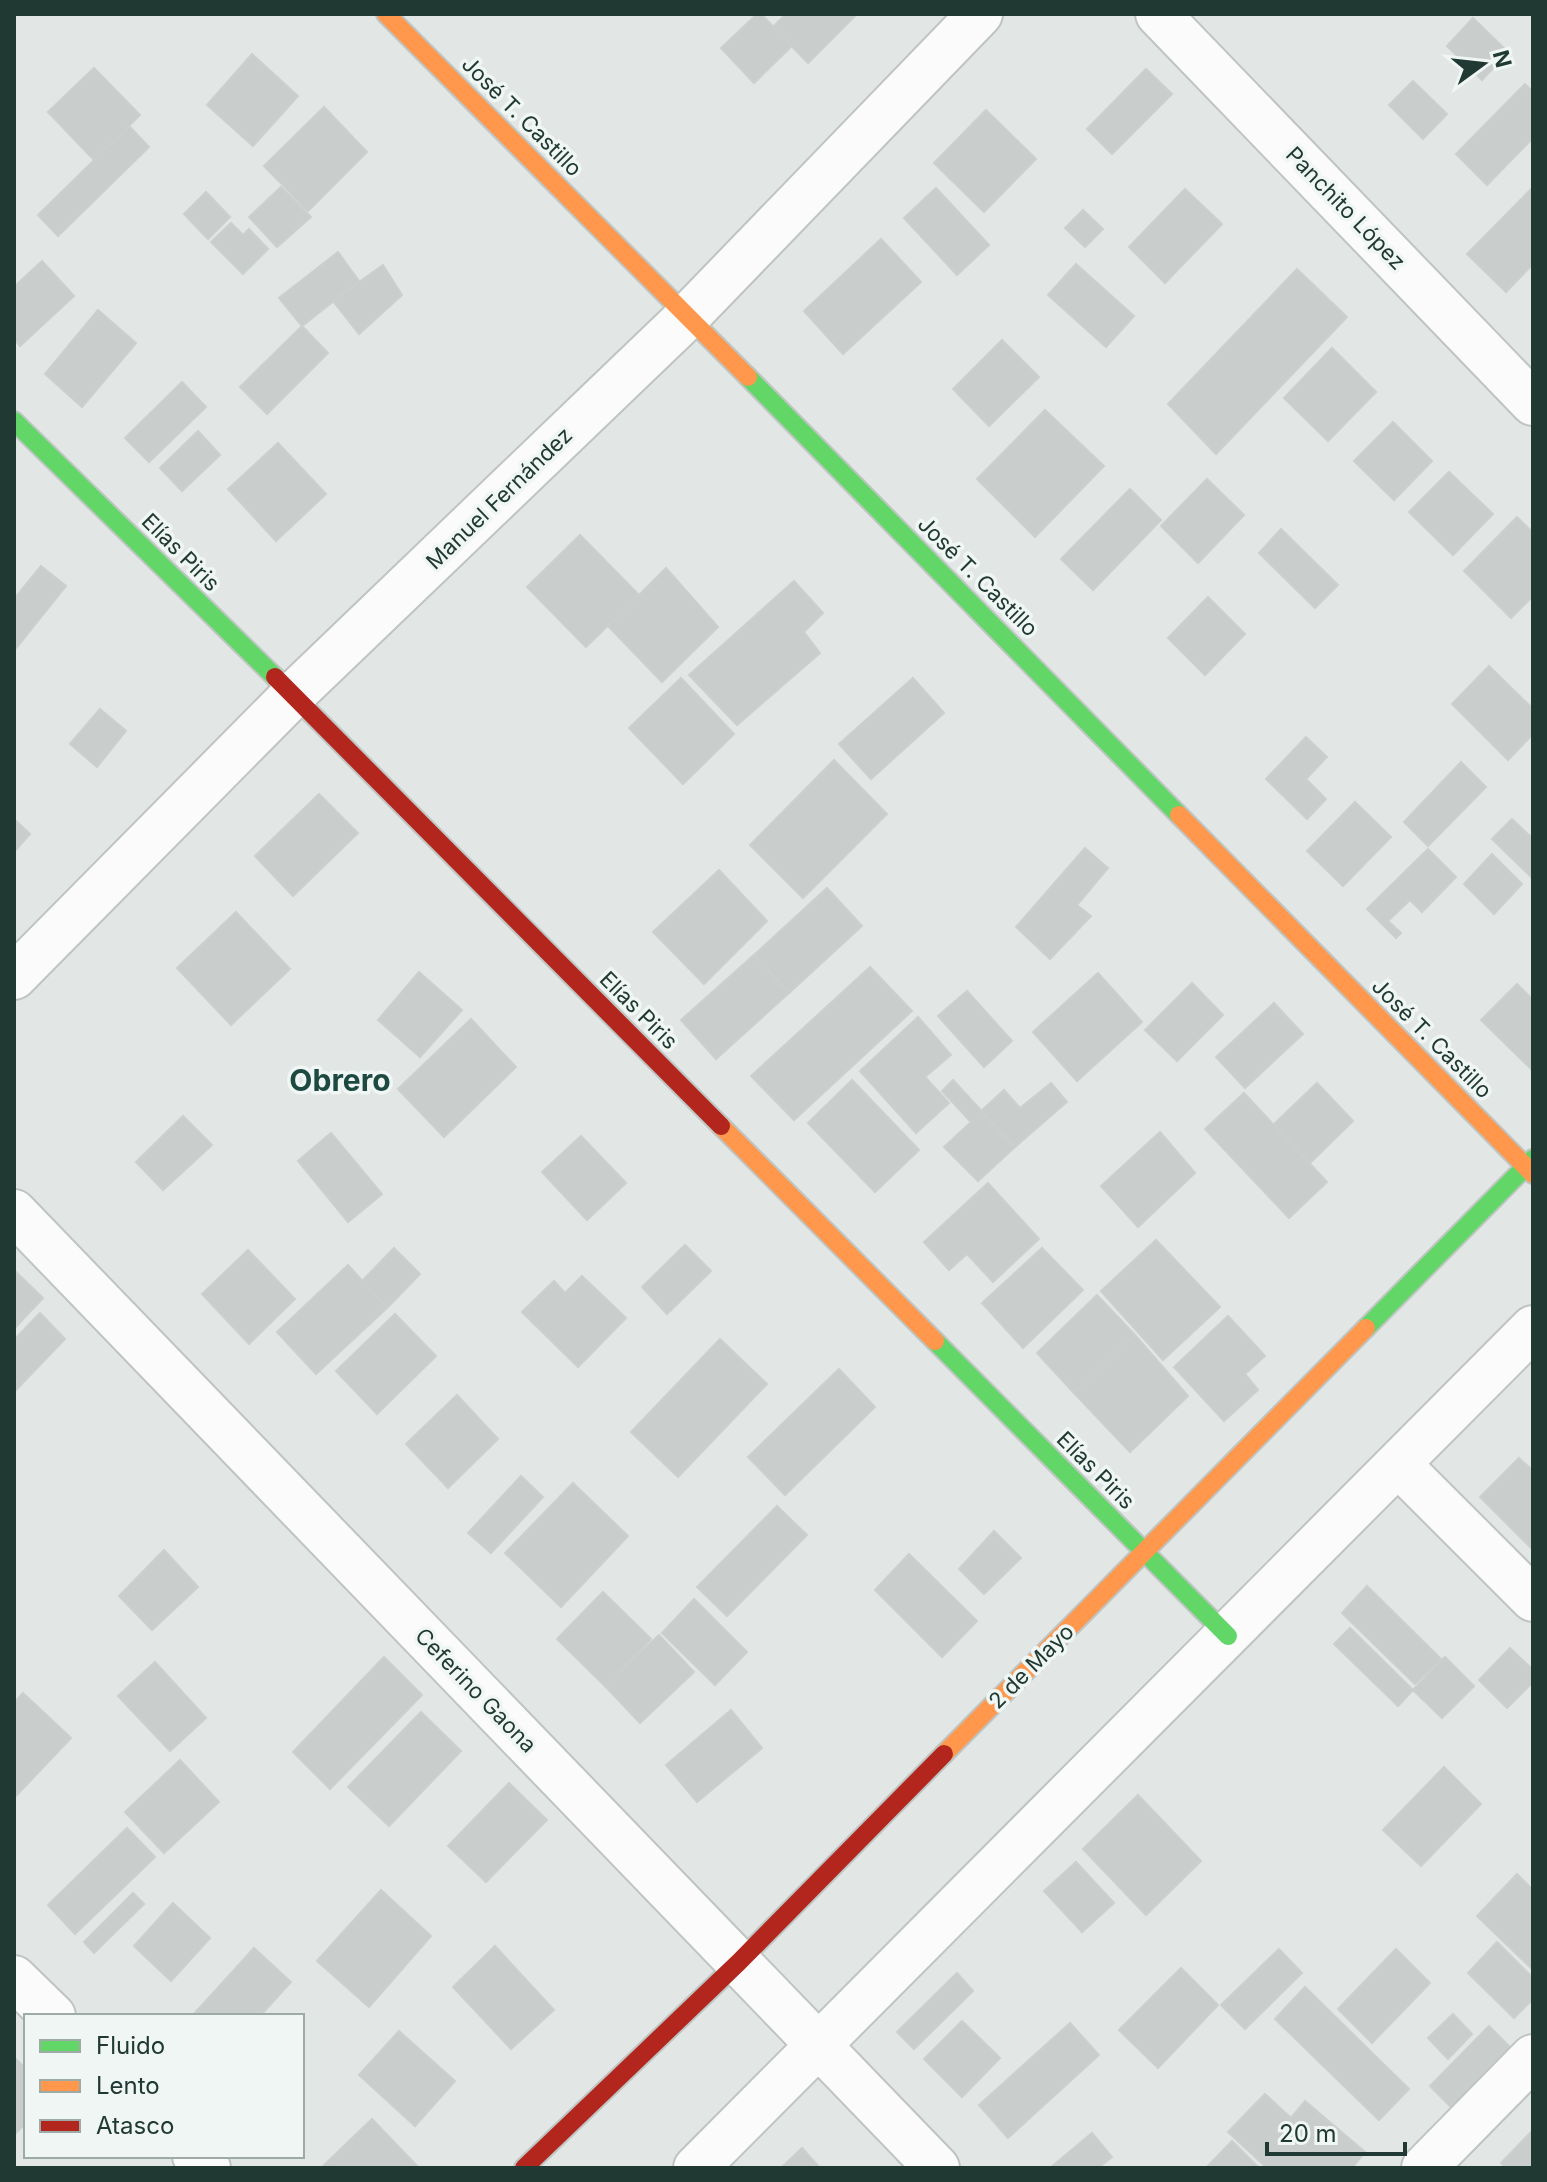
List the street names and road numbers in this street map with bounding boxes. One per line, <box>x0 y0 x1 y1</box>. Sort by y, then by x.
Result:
street label: José T. Castillo <box>457 51 587 181</box>
street label: Panchito López <box>1281 141 1411 275</box>
street label: Manuel Fernández <box>421 422 577 574</box>
street label: Elías Piris <box>137 508 225 596</box>
street label: José T. Castillo <box>913 511 1043 641</box>
street label: Elías Piris <box>595 966 683 1054</box>
street label: José T. Castillo <box>1367 973 1497 1103</box>
street label: Elías Piris <box>1052 1426 1140 1514</box>
street label: 2 de Mayo <box>983 1618 1079 1714</box>
street label: Ceferino Gaona <box>410 1622 542 1758</box>

